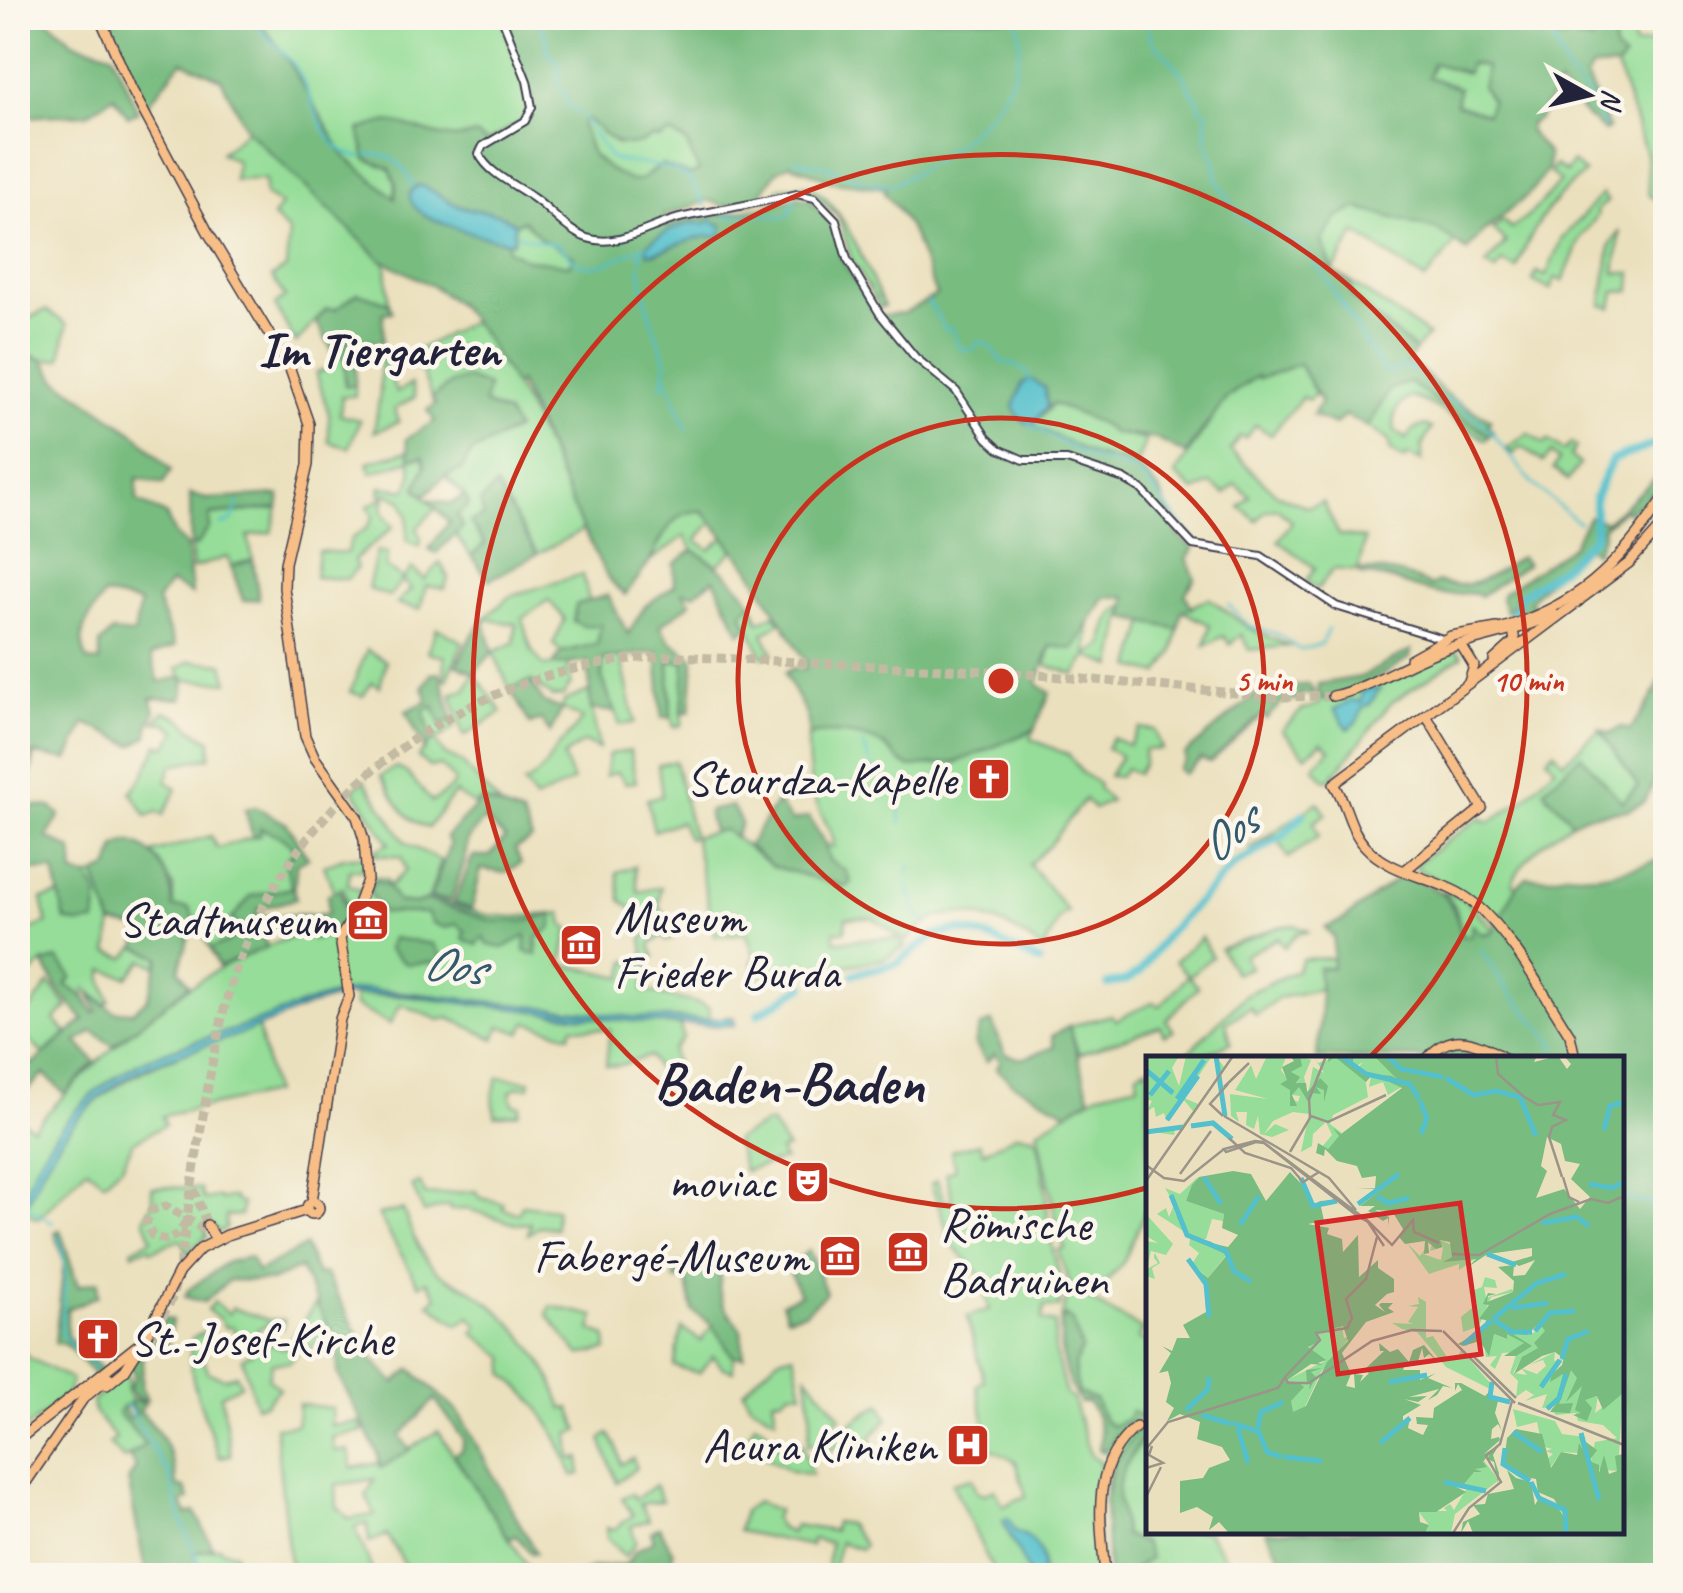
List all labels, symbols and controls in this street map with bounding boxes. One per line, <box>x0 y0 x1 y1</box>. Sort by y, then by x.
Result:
north arrow <box>1538 45 1638 145</box>
text: N <box>1593 87 1631 114</box>
district label: Im Tiergarten <box>258 318 503 381</box>
text: 5 min <box>1236 662 1294 700</box>
text: 10 min <box>1493 662 1565 700</box>
centre of rings <box>983 663 1019 699</box>
place label: Stourdza-Kapelle <box>686 749 959 809</box>
church icon: Stourdza-Kapelle <box>966 756 1012 802</box>
water label: Oos <box>1185 784 1278 876</box>
place label: Museum Frieder Burda <box>614 887 842 1002</box>
place label: Stadtmuseum <box>119 890 337 950</box>
museum icon: Stadtmuseum <box>345 897 391 943</box>
museum icon: Museum Frieder Burda <box>558 922 604 968</box>
water label: Oos <box>420 931 495 1000</box>
district label: Baden-Baden <box>654 1046 925 1119</box>
inset map <box>1146 1056 1623 1533</box>
place label: moviac <box>669 1152 778 1212</box>
theatre icon: moviac <box>785 1159 831 1205</box>
place label: Römische Badruinen <box>940 1194 1109 1309</box>
place label: Fabergé-Museum <box>534 1226 811 1286</box>
museum icon: Römische Badruinen <box>885 1229 931 1275</box>
museum icon: Fabergé-Museum <box>817 1233 863 1279</box>
place label: St.-Josef-Kirche <box>130 1309 396 1369</box>
church icon: St.-Josef-Kirche <box>75 1316 121 1362</box>
place label: Acura Kliniken <box>703 1415 938 1475</box>
hospital icon: Acura Kliniken <box>945 1422 991 1468</box>

